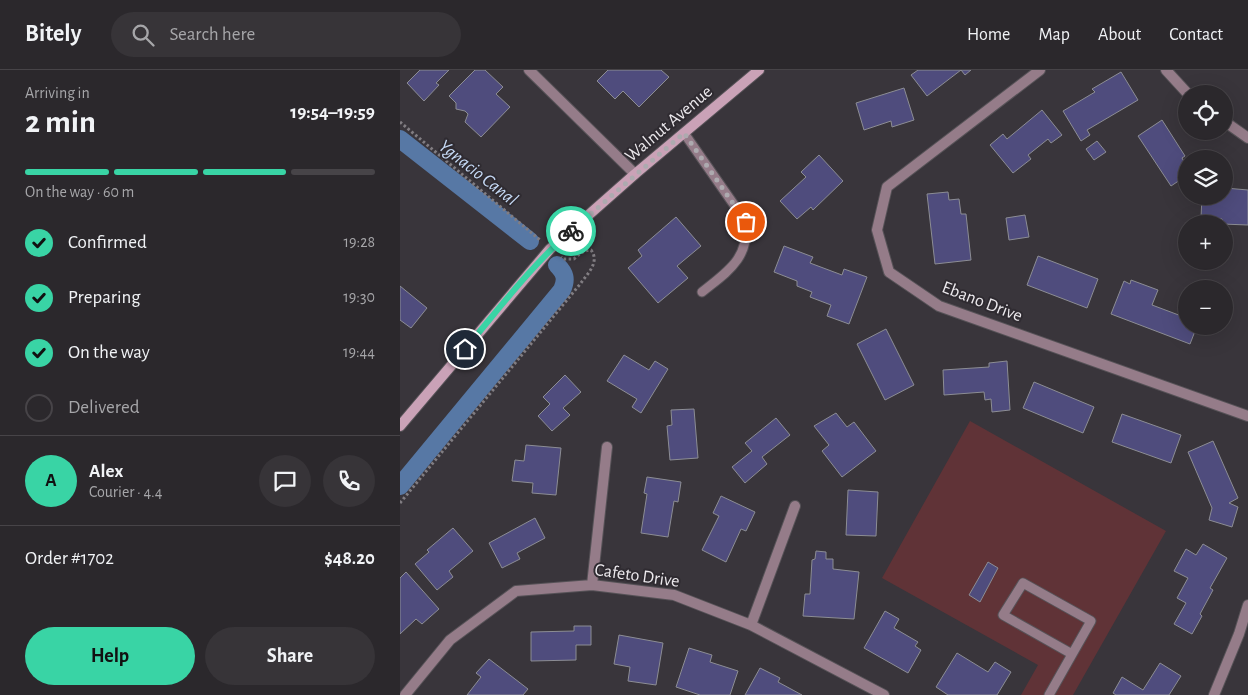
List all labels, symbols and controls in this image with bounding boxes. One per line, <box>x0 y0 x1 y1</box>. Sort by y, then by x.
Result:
search box <box>111 12 461 57</box>
icon: search <box>129 21 157 49</box>
text: Bitely <box>25 22 81 46</box>
text: Search here <box>169 25 255 44</box>
text: Home <box>967 26 1010 44</box>
text: Map <box>1038 26 1070 44</box>
text: About <box>1098 26 1141 44</box>
text: Contact <box>1169 26 1223 44</box>
street label: Walnut Avenue <box>622 83 716 165</box>
text: Arriving in <box>25 85 90 101</box>
map controls <box>1178 85 1233 335</box>
button: locate <box>1178 85 1233 140</box>
text: 19:54–19:59 <box>290 103 375 122</box>
text: 2 min <box>25 106 96 138</box>
water label: Ygnacio Canal <box>435 136 521 210</box>
button: layers <box>1178 150 1233 205</box>
text: On the way · 60 m <box>25 184 134 200</box>
pin <box>725 201 767 243</box>
courier <box>546 206 596 256</box>
icon: bag <box>732 208 760 236</box>
button: + <box>1178 215 1233 270</box>
icon: bike <box>557 217 585 245</box>
icon: check <box>25 229 53 257</box>
text: Confirmed <box>68 233 147 252</box>
text: 19:28 <box>343 234 375 250</box>
street label: Ebano Drive <box>939 278 1025 326</box>
button: − <box>1178 280 1233 335</box>
icon: check <box>25 284 53 312</box>
text: Preparing <box>68 288 141 307</box>
text: 19:30 <box>343 289 375 305</box>
pin <box>444 328 486 370</box>
icon: home <box>451 335 479 363</box>
icon: check <box>25 339 53 367</box>
text: On the way <box>68 343 150 362</box>
text: 19:44 <box>343 344 375 360</box>
text: Delivered <box>68 398 140 417</box>
button: chat <box>259 455 311 507</box>
button: phone <box>323 455 375 507</box>
text: Alex <box>89 462 123 481</box>
text: A <box>45 471 57 490</box>
text: Courier · 4.4 <box>89 484 162 500</box>
text: Order #1702 <box>25 549 114 568</box>
text: $48.20 <box>324 549 375 568</box>
street label: Cafeto Drive <box>593 561 681 591</box>
button: Help <box>25 627 195 685</box>
button: Share <box>205 627 375 685</box>

